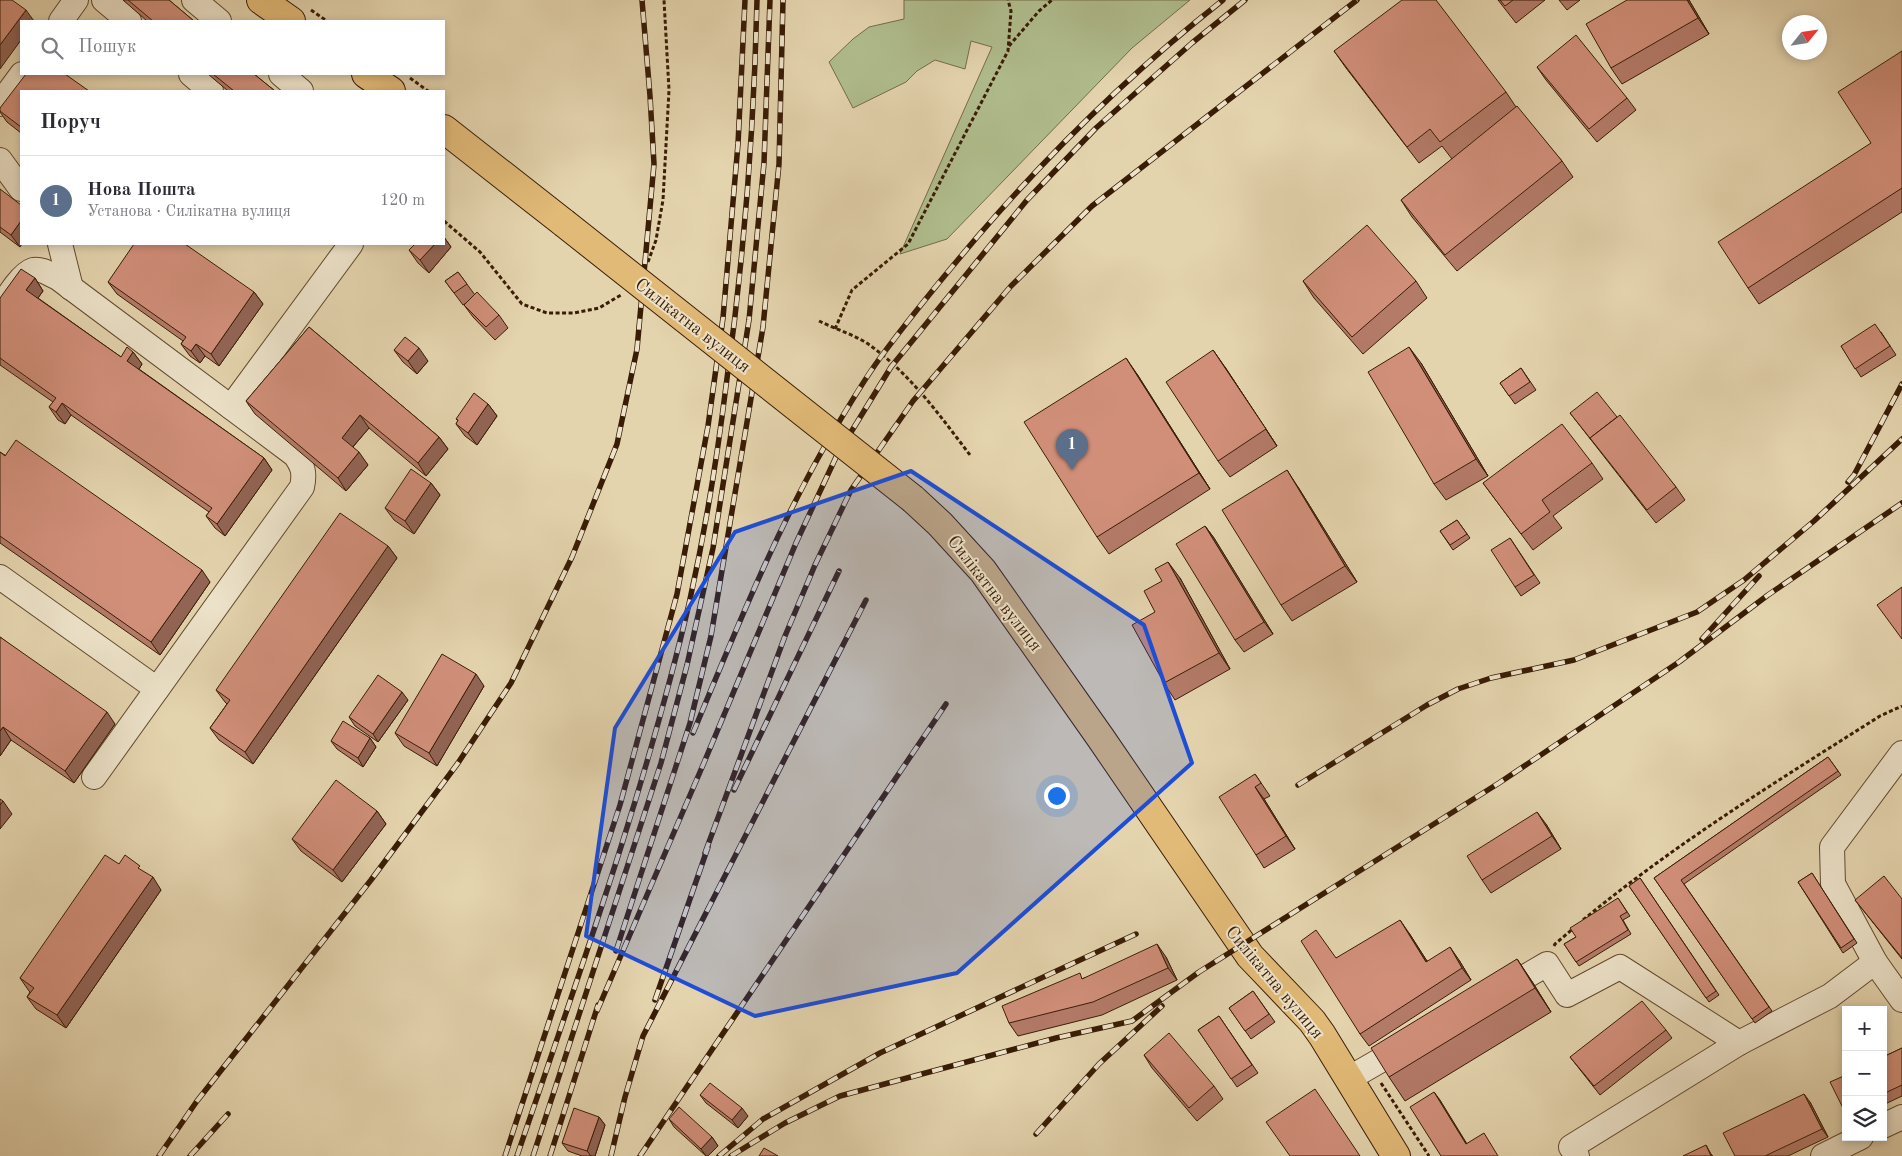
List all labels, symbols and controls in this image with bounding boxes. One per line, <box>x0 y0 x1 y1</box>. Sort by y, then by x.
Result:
north arrow <box>1782 15 1827 60</box>
search box <box>20 20 445 75</box>
icon: search <box>38 34 66 62</box>
text: Пошук <box>78 38 136 57</box>
text: Поруч <box>40 112 101 133</box>
text: Нова Пошта <box>87 181 196 200</box>
text: 1 <box>51 193 61 209</box>
text: 120 m <box>380 193 425 209</box>
text: Установа · Силікатна вулиця <box>87 204 291 220</box>
street label: Силікатна вулиця <box>631 275 754 376</box>
pin: 1 <box>1056 429 1088 470</box>
street label: Силікатна вулиця <box>944 532 1045 655</box>
your location <box>1044 783 1070 809</box>
street label: Силікатна вулиця <box>1222 923 1326 1042</box>
map controls <box>1842 1006 1887 1141</box>
button: + <box>1842 1006 1887 1051</box>
button: − <box>1842 1051 1887 1096</box>
button: layers <box>1842 1096 1887 1141</box>

